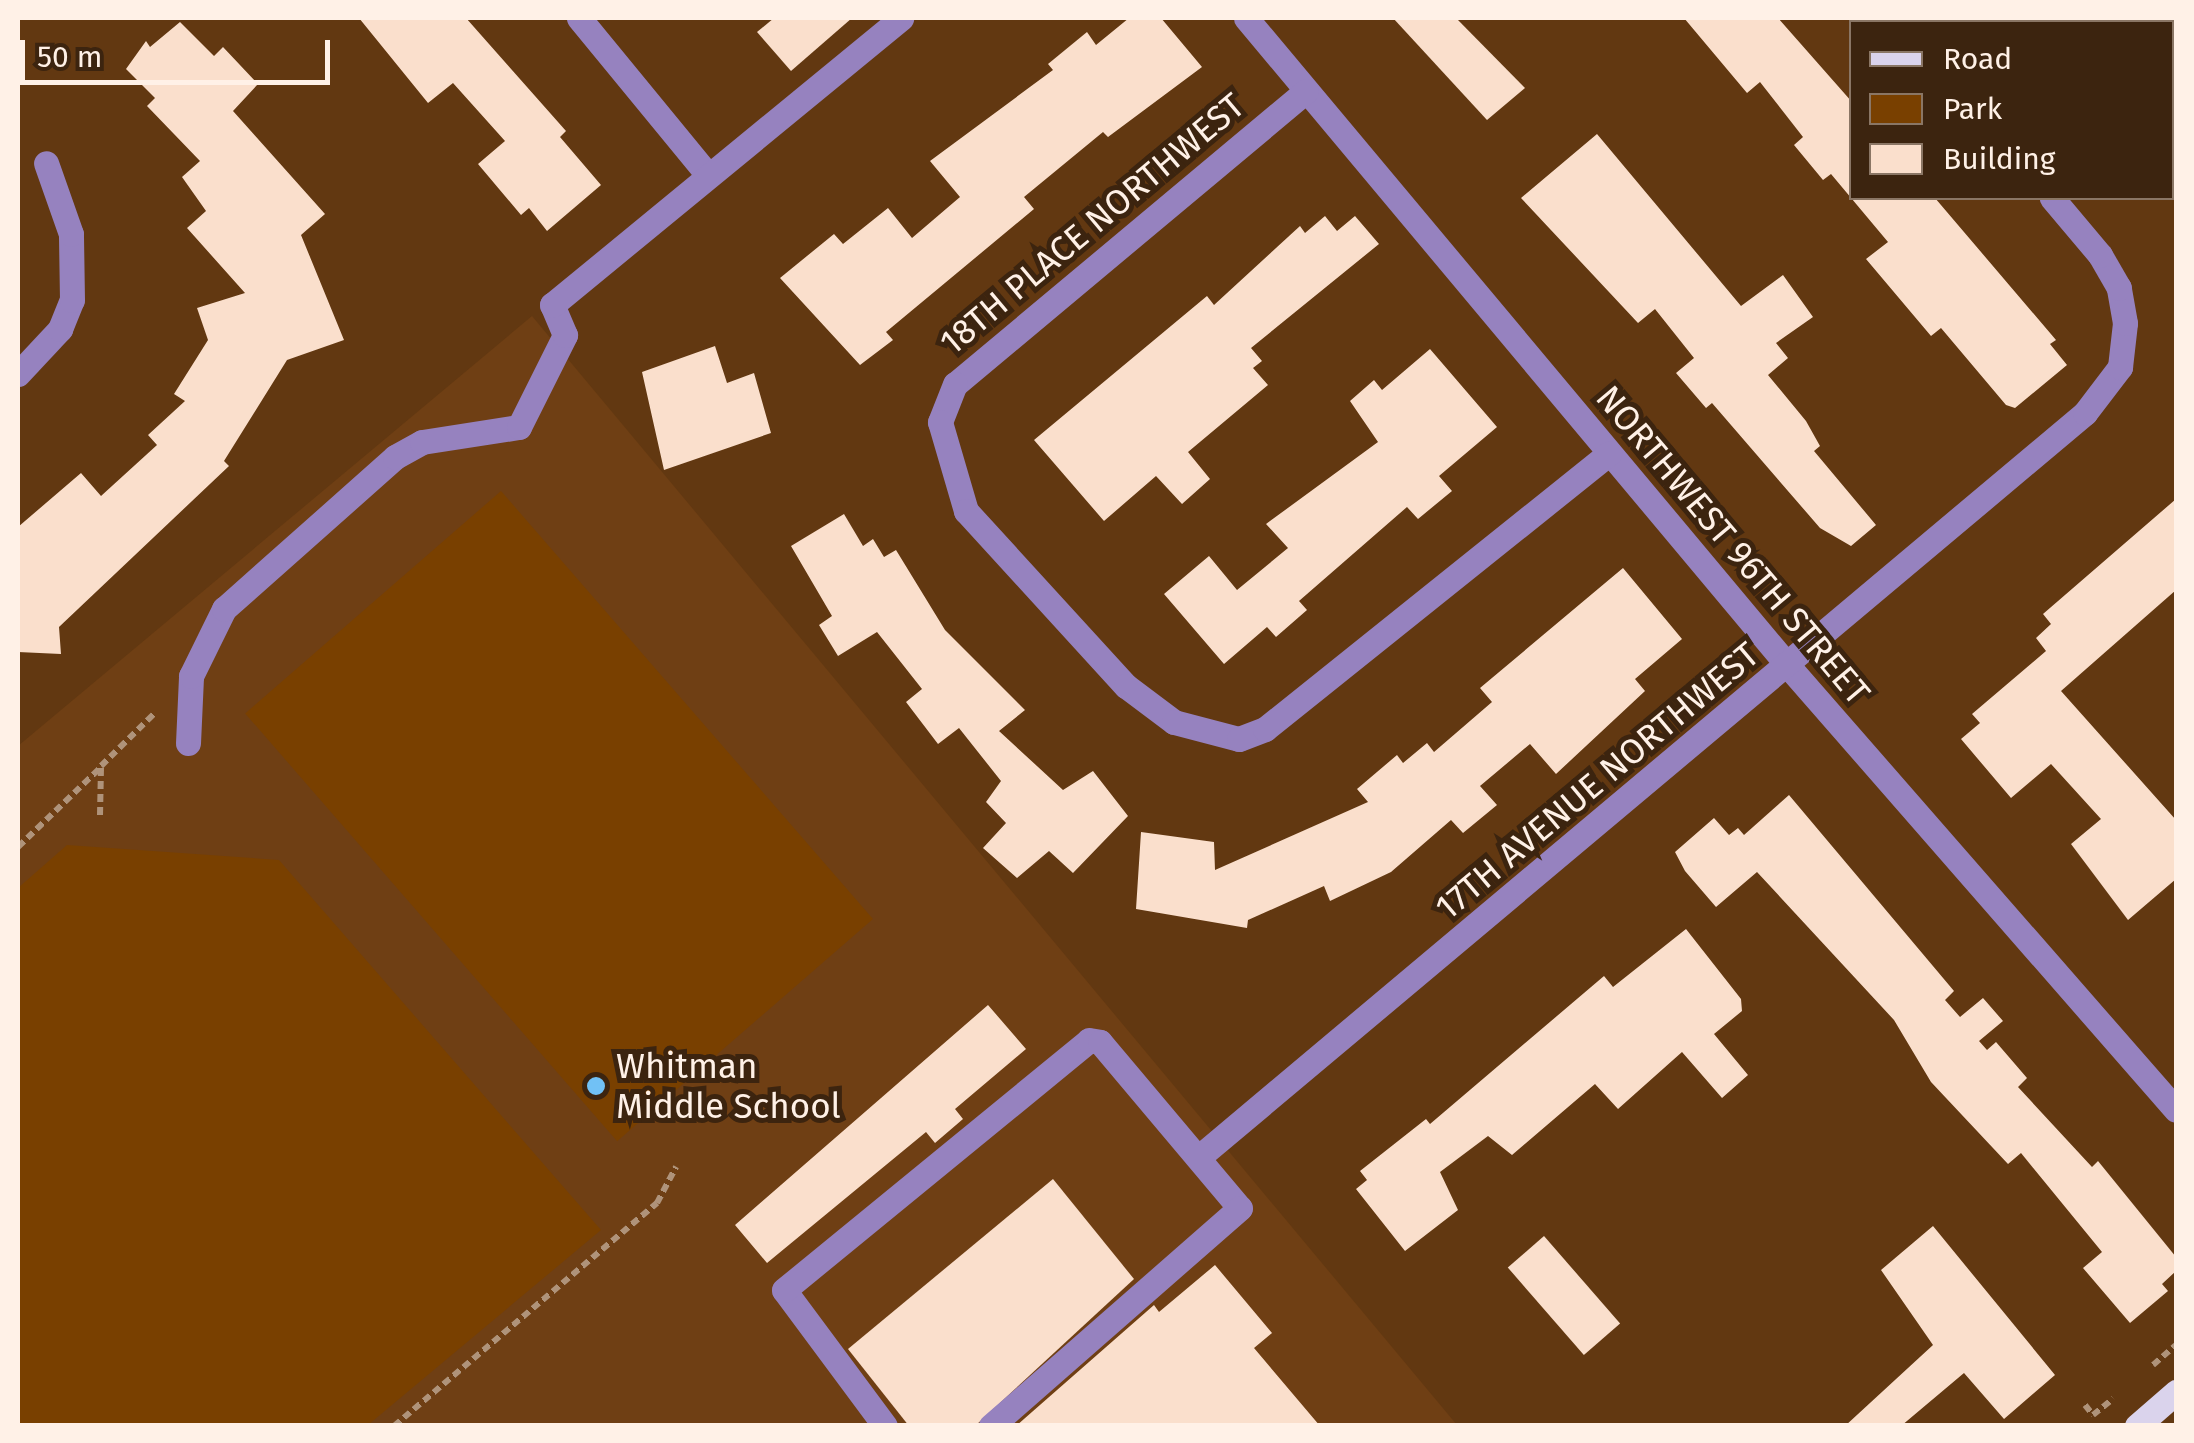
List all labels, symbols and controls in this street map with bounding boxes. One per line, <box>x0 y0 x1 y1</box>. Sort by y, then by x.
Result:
scale bar <box>25 20 335 82</box>
legend <box>1849 20 2174 200</box>
text: 50 m <box>37 39 102 75</box>
text: Road <box>1943 41 2012 77</box>
street label: 18TH PLACE NORTHWEST <box>931 84 1253 364</box>
text: Park <box>1943 91 2002 127</box>
text: Building <box>1943 141 2055 177</box>
street label: NORTHWEST 96TH STREET <box>1587 377 1879 713</box>
street label: 17TH AVENUE NORTHWEST <box>1427 634 1767 928</box>
place label: Whitman Middle School <box>616 1045 841 1127</box>
marker: Whitman Middle School <box>585 1075 607 1097</box>

